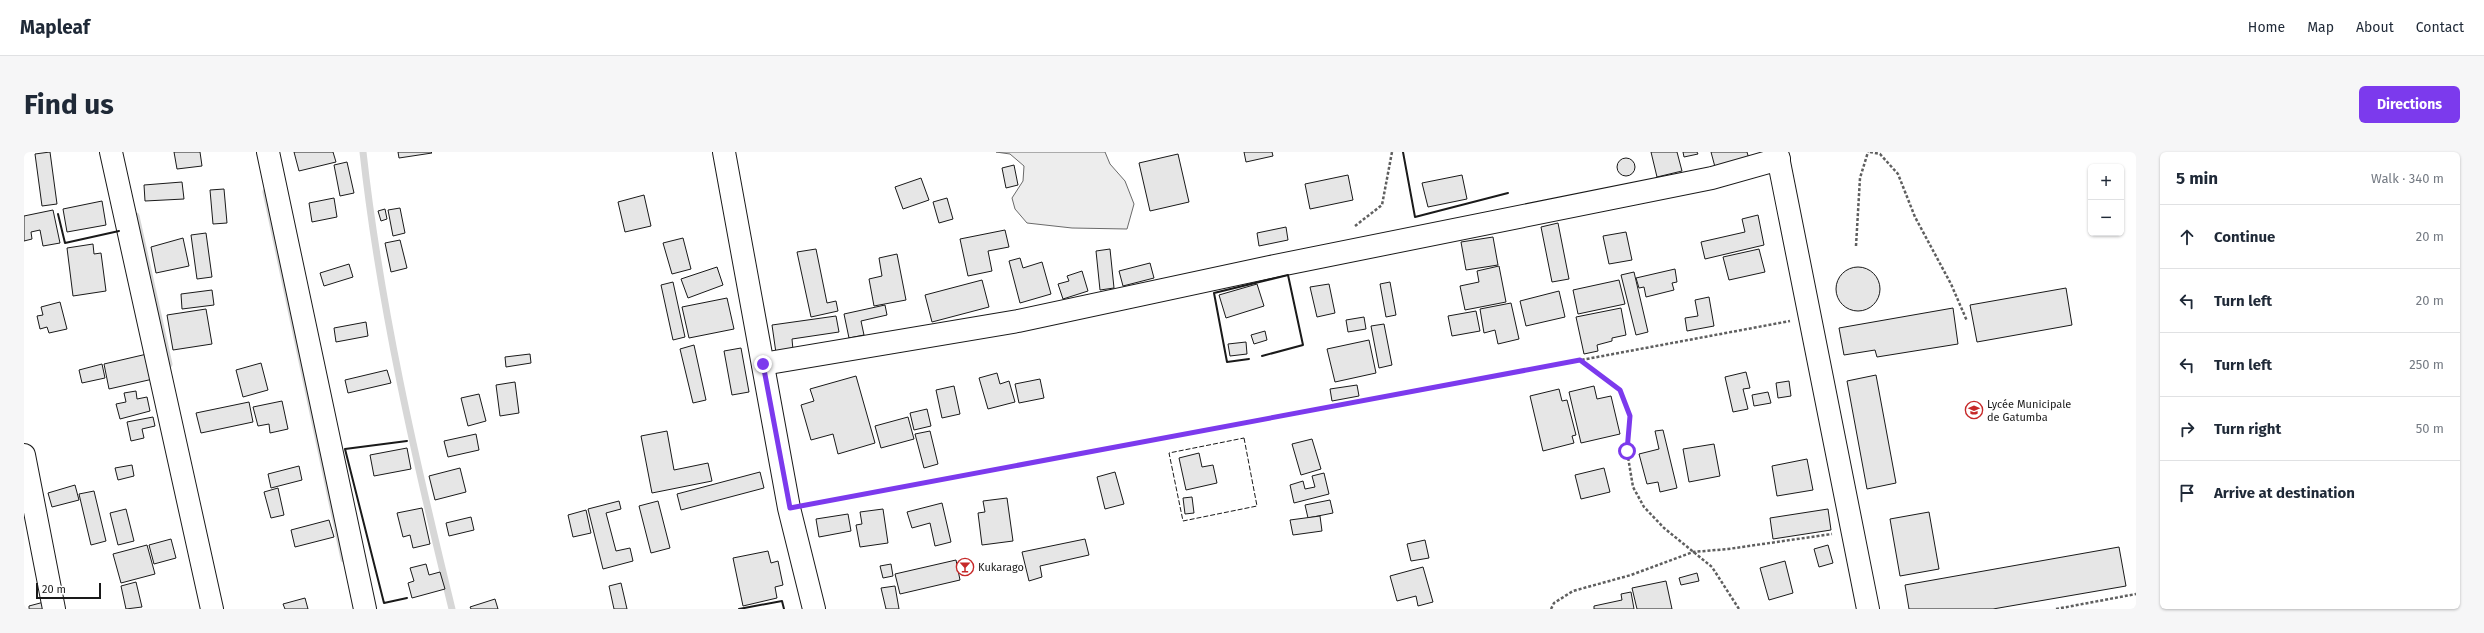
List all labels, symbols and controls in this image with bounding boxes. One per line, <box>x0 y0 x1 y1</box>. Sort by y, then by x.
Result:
text: Mapleaf <box>20 16 90 39</box>
text: Home <box>2248 19 2285 36</box>
text: Map <box>2307 19 2334 36</box>
text: About <box>2356 19 2394 36</box>
text: Contact <box>2416 19 2464 36</box>
button: Directions <box>2359 86 2460 123</box>
text: Find us <box>24 88 114 121</box>
map controls <box>2088 164 2124 236</box>
button: + <box>2088 164 2124 200</box>
text: 5 min <box>2176 168 2218 189</box>
text: Walk · 340 m <box>2371 171 2444 186</box>
button: − <box>2088 200 2124 236</box>
icon: ahead <box>2176 226 2198 248</box>
text: Continue <box>2214 228 2275 246</box>
text: 20 m <box>2416 229 2444 244</box>
icon: left <box>2176 290 2198 312</box>
text: Turn left <box>2214 292 2272 310</box>
text: 20 m <box>2416 293 2444 308</box>
icon: left <box>2176 354 2198 376</box>
route end <box>754 355 772 373</box>
text: Turn left <box>2214 356 2272 374</box>
text: 250 m <box>2409 357 2444 372</box>
place label: Lycée Municipale de Gatumba <box>1987 398 2071 424</box>
school or university icon: Lycée Municipale de Gatumba <box>1964 400 1984 420</box>
icon: right <box>2176 418 2198 440</box>
text: Turn right <box>2214 420 2281 438</box>
text: 50 m <box>2416 421 2444 436</box>
route start <box>1618 442 1636 460</box>
icon: arrive <box>2176 482 2198 504</box>
text: Arrive at destination <box>2214 484 2355 502</box>
bar icon: Kukarago <box>955 557 975 577</box>
place label: Kukarago <box>978 561 1024 574</box>
scale bar <box>36 581 101 600</box>
text: 20 m <box>42 583 66 596</box>

